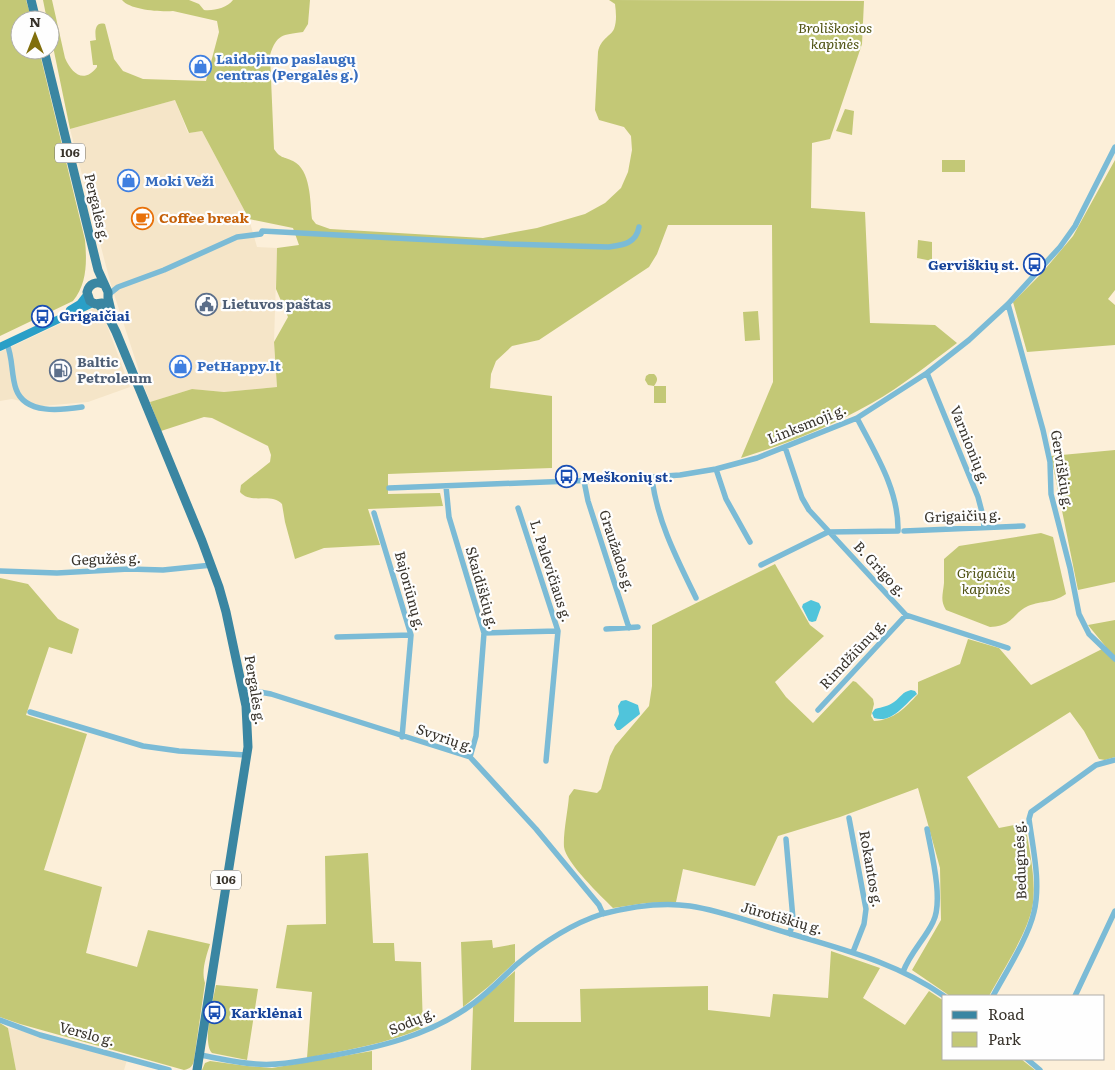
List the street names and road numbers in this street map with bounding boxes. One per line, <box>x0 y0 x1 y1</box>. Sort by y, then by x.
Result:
road number: 106 <box>55 144 85 162</box>
street label: Pergalės g. <box>80 171 116 244</box>
street label: Linksmoji g. <box>764 398 849 448</box>
street label: Varnionių g. <box>946 402 996 487</box>
street label: Gerviškių g. <box>1047 428 1079 511</box>
street label: Grigaičių g. <box>924 504 1002 526</box>
street label: Graužados g. <box>595 507 641 594</box>
street label: L. Palevičiaus g. <box>526 517 578 624</box>
street label: B. Grigo g. <box>850 536 912 601</box>
street label: Skaidiškių g. <box>462 544 504 632</box>
street label: Gegužės g. <box>71 547 141 569</box>
street label: Bajoriūnų g. <box>391 549 431 633</box>
street label: Rimdžiūnų g. <box>814 614 890 693</box>
street label: Pergalės g. <box>241 653 271 726</box>
street label: Svyrių g. <box>414 718 477 756</box>
street label: Bedugnės g. <box>1008 820 1030 900</box>
street label: Rokantos g. <box>855 829 889 909</box>
road number: 106 <box>211 870 241 890</box>
street label: Jūrotiškių g. <box>739 896 826 938</box>
street label: Sodų g. <box>385 1001 438 1039</box>
street label: Verslo g. <box>57 1016 117 1050</box>

